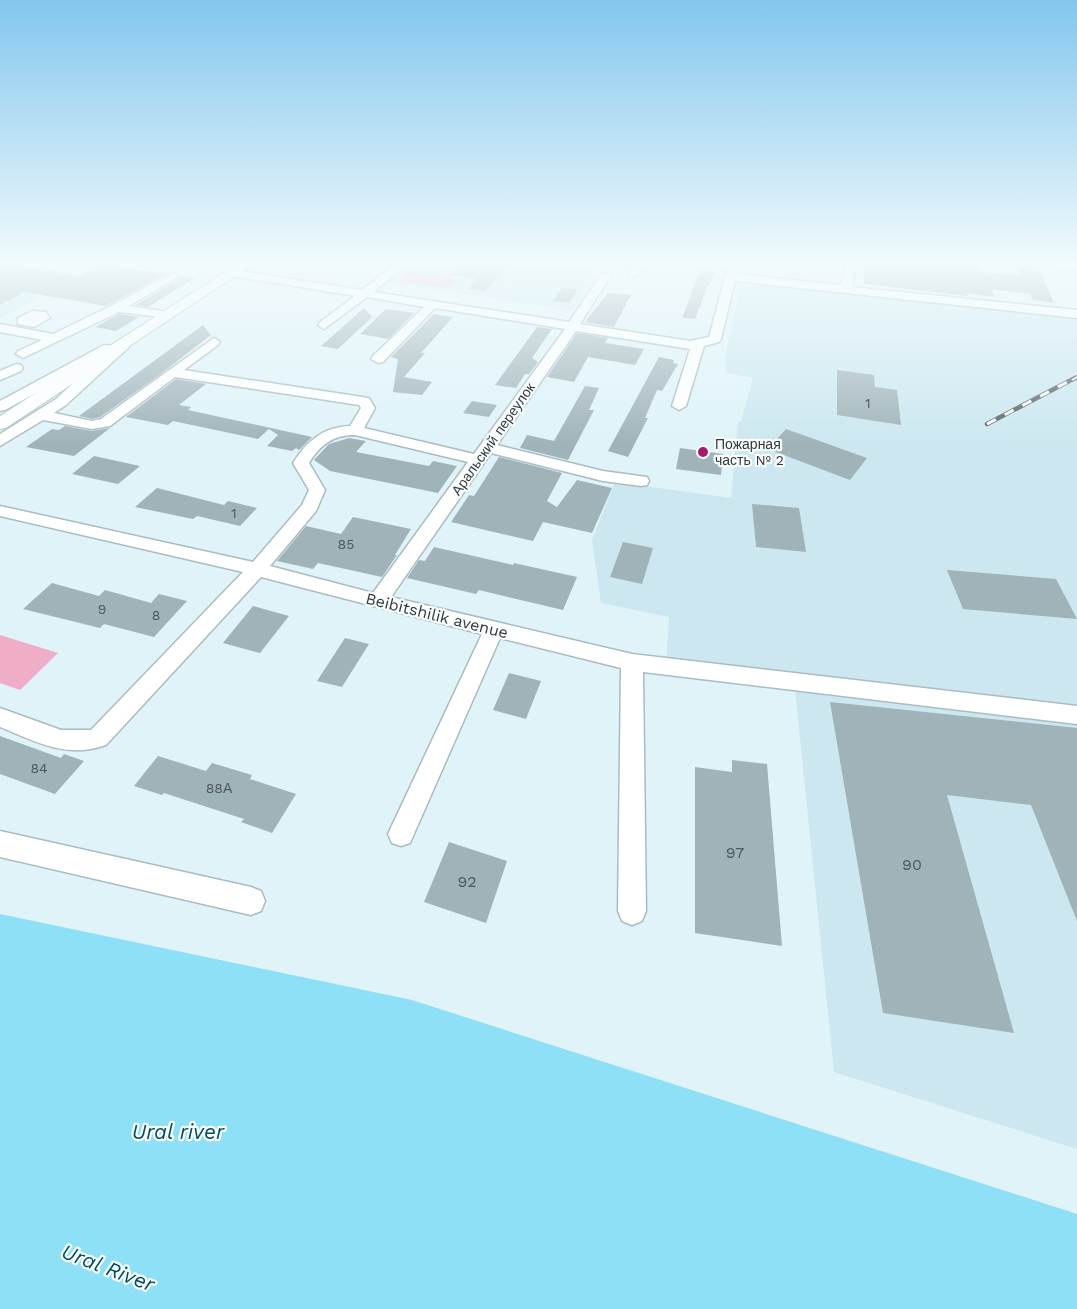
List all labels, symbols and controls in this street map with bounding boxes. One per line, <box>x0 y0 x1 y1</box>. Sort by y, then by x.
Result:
street label: Аральский переулок <box>448 379 538 498</box>
house number: 1 <box>865 395 871 411</box>
place label: Пожарная часть № 2 <box>715 436 784 468</box>
marker: Пожарная часть № 2 <box>696 445 710 459</box>
house number: 1 <box>231 505 237 521</box>
house number: 85 <box>338 536 354 552</box>
street label: Beibitshilik avenue <box>364 589 510 642</box>
house number: 9 <box>98 601 106 617</box>
house number: 8 <box>152 607 160 623</box>
house number: 84 <box>30 760 48 776</box>
house number: 88А <box>206 780 233 796</box>
house number: 97 <box>726 843 744 862</box>
house number: 90 <box>902 855 922 874</box>
house number: 92 <box>457 872 477 891</box>
water label: Ural river <box>132 1119 225 1144</box>
water label: Ural River <box>58 1238 159 1297</box>

